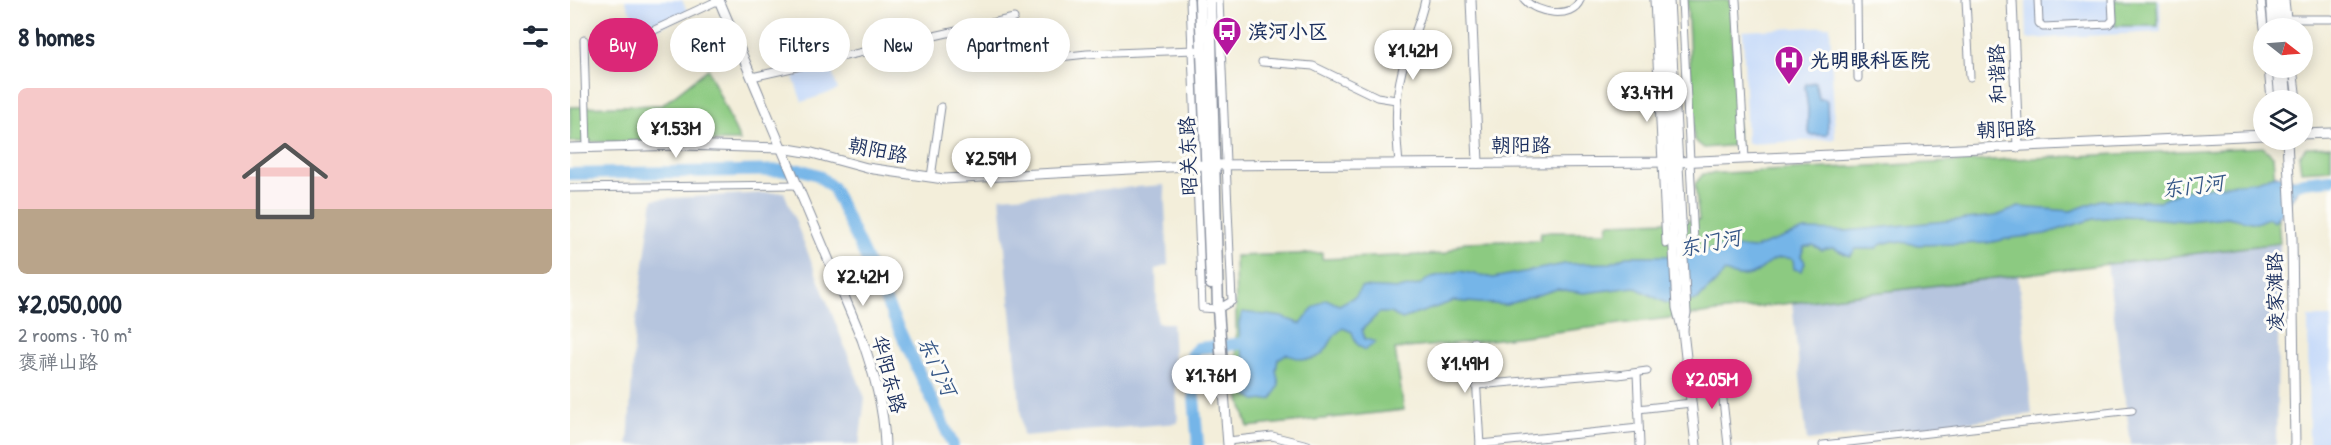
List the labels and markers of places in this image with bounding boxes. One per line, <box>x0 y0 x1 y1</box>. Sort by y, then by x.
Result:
bus stop icon: 滨河小区 <box>1211 15 1243 57</box>
place label: 滨河小区 <box>1248 17 1328 44</box>
pin: ¥1.42M <box>1364 30 1462 81</box>
hospital icon: 光明眼科医院 <box>1773 44 1805 86</box>
place label: 光明眼科医院 <box>1810 46 1930 73</box>
pin: ¥3.47M <box>1598 72 1696 123</box>
pin: ¥1.53M <box>627 108 725 159</box>
pin: ¥2.59M <box>942 138 1040 189</box>
pin: ¥2.42M <box>814 256 912 307</box>
pin: ¥1.49M <box>1416 343 1514 394</box>
pin: ¥1.76M <box>1162 355 1260 406</box>
pin: ¥2.05M <box>1663 359 1761 410</box>

